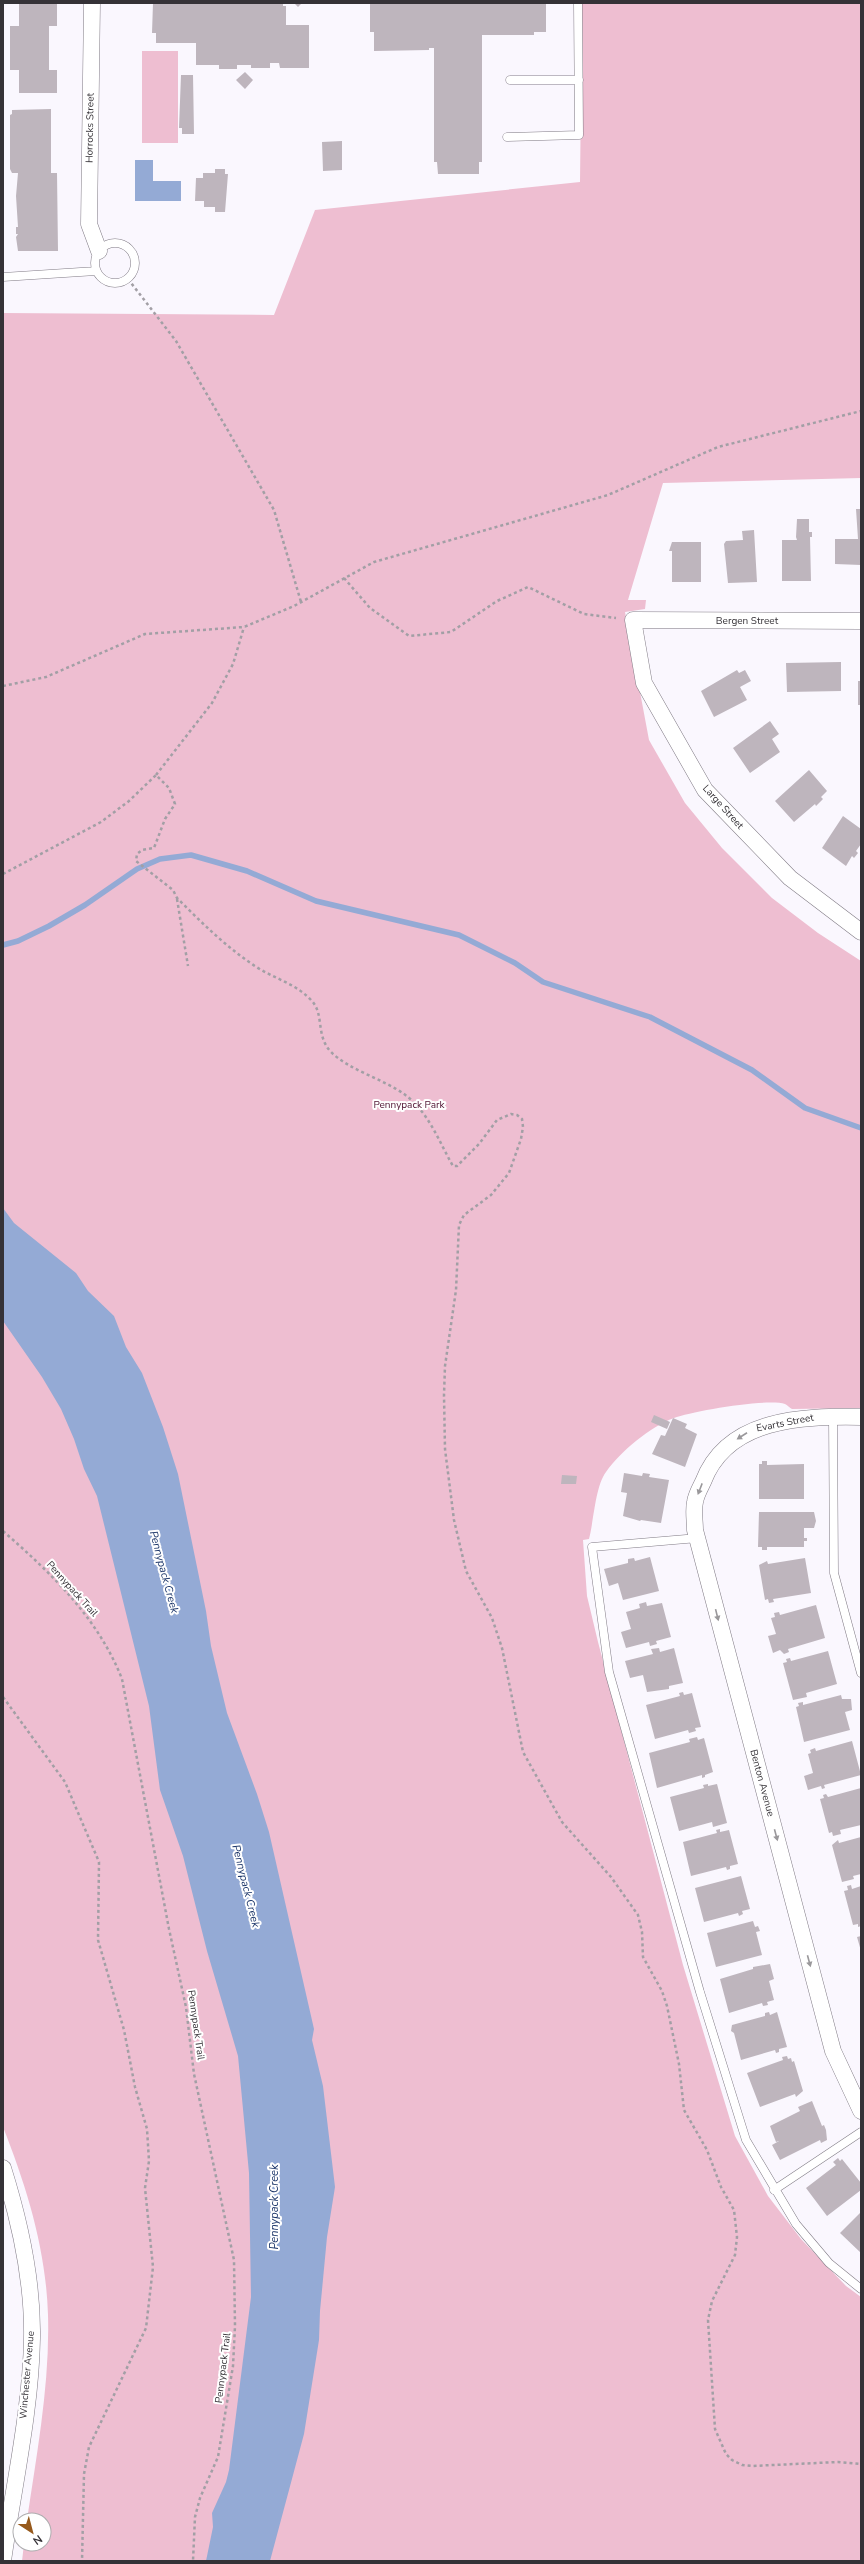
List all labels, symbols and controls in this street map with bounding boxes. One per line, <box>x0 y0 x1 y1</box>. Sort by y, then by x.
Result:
street label: Horrocks Street <box>82 92 98 163</box>
street label: Bergen Street <box>716 614 779 628</box>
street label: Large Street <box>699 782 747 833</box>
park label: Pennypack Park <box>373 1098 446 1112</box>
street label: Evarts Street <box>755 1410 815 1435</box>
one-way arrow <box>736 1432 747 1440</box>
one-way arrow <box>697 1483 703 1495</box>
water label: Pennypack Creek <box>146 1529 182 1615</box>
street label: Pennypack Trail <box>43 1558 101 1620</box>
one-way arrow <box>714 1609 720 1621</box>
street label: Benton Avenue <box>746 1748 778 1818</box>
one-way arrow <box>773 1830 779 1842</box>
water label: Pennypack Creek <box>228 1843 264 1929</box>
one-way arrow <box>806 1955 812 1967</box>
street label: Pennypack Trail <box>184 1989 208 2061</box>
water label: Pennypack Creek <box>267 2164 282 2249</box>
street label: Winchester Avenue <box>16 2330 38 2420</box>
street label: Pennypack Trail <box>212 2332 234 2404</box>
north arrow <box>12 2512 52 2552</box>
text: N <box>30 2531 45 2548</box>

